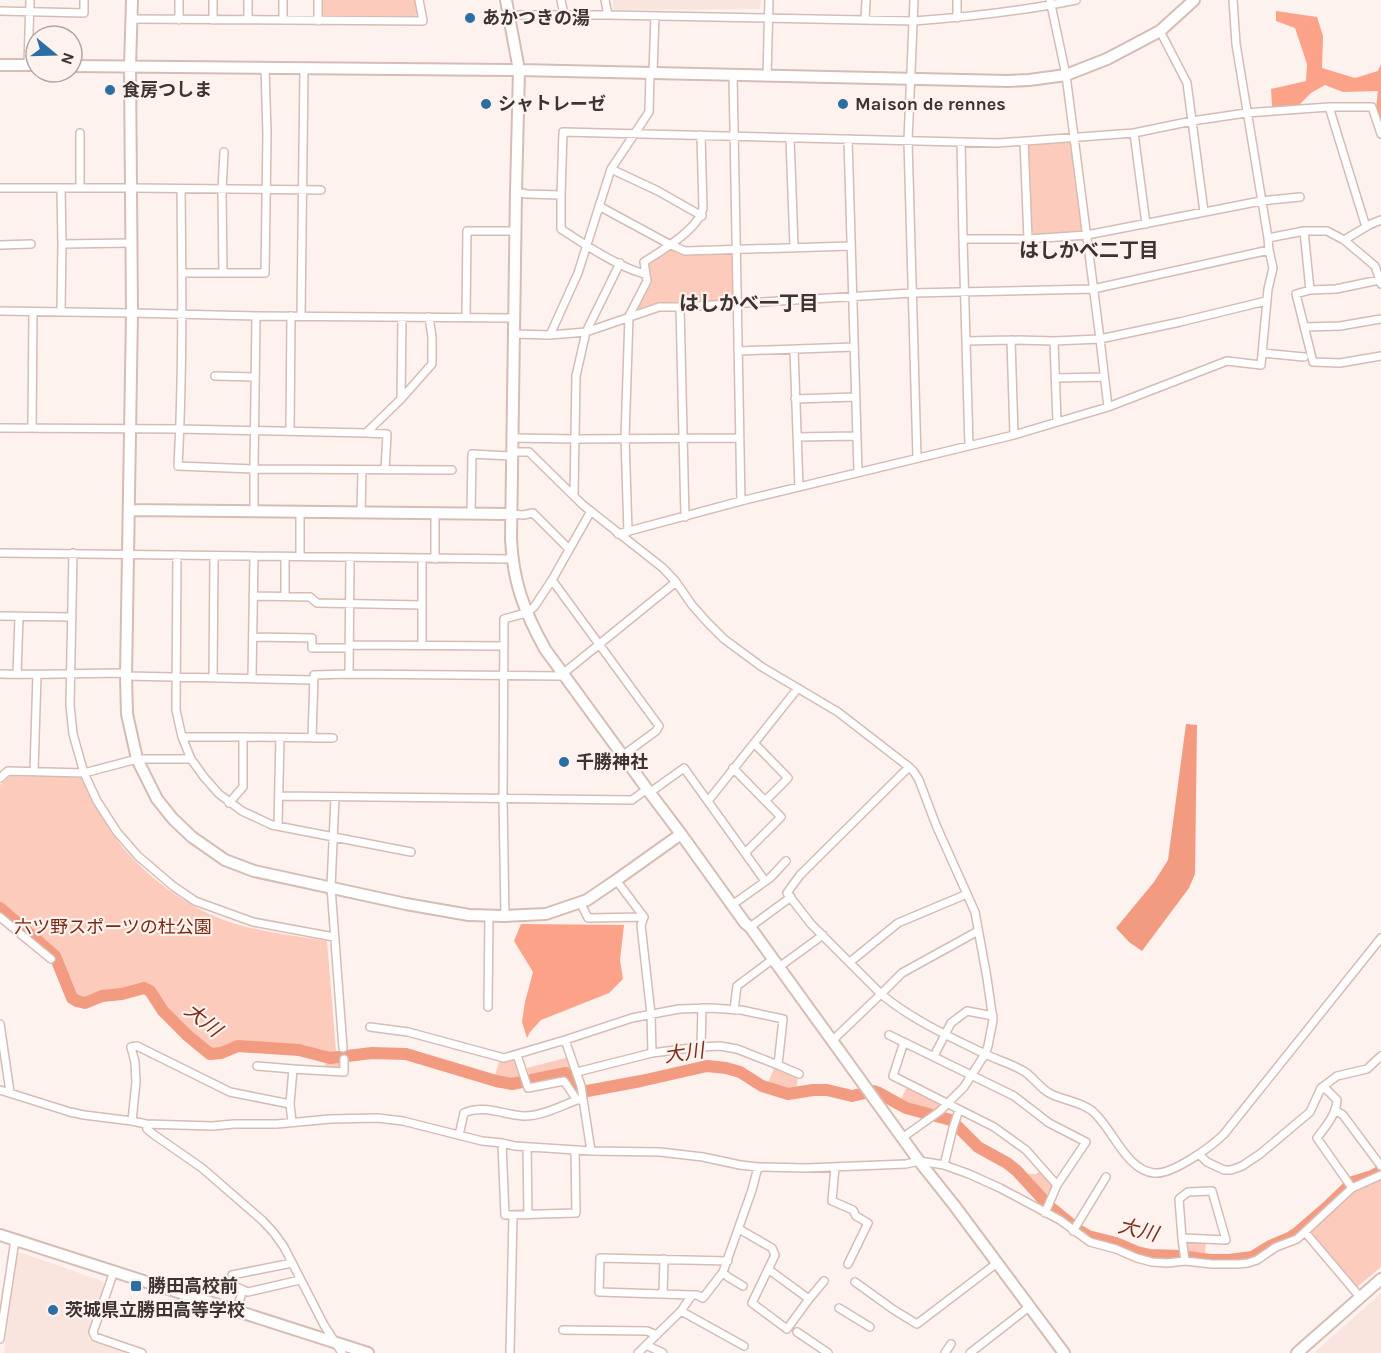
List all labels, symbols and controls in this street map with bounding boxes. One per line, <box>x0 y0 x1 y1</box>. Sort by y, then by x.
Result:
place label: あかつきの湯 <box>482 7 590 29</box>
marker: あかつきの湯 <box>463 11 477 25</box>
north arrow <box>24 24 84 84</box>
text: N <box>57 50 79 67</box>
place label: 食房つしま <box>122 79 212 101</box>
marker: 食房つしま <box>103 83 117 97</box>
place label: シャトレーゼ <box>498 93 606 115</box>
place label: Maison de rennes <box>855 93 1006 115</box>
marker: シャトレーゼ <box>479 97 493 111</box>
marker: Maison de rennes <box>836 97 850 111</box>
district label: はしかべ二丁目 <box>1019 239 1159 262</box>
district label: はしかべ一丁目 <box>679 292 819 315</box>
place label: 千勝神社 <box>576 751 648 773</box>
marker: 千勝神社 <box>557 755 571 769</box>
park label: 六ツ野スポーツの杜公園 <box>14 916 212 938</box>
water label: 大川 <box>180 998 227 1043</box>
water label: 大川 <box>663 1039 707 1067</box>
water label: 大川 <box>1116 1214 1162 1246</box>
place label: 勝田高校前 <box>148 1275 238 1297</box>
marker: 勝田高校前 <box>129 1279 143 1293</box>
place label: 茨城県立勝田高等学校 <box>65 1299 245 1321</box>
marker: 茨城県立勝田高等学校 <box>46 1303 60 1317</box>

